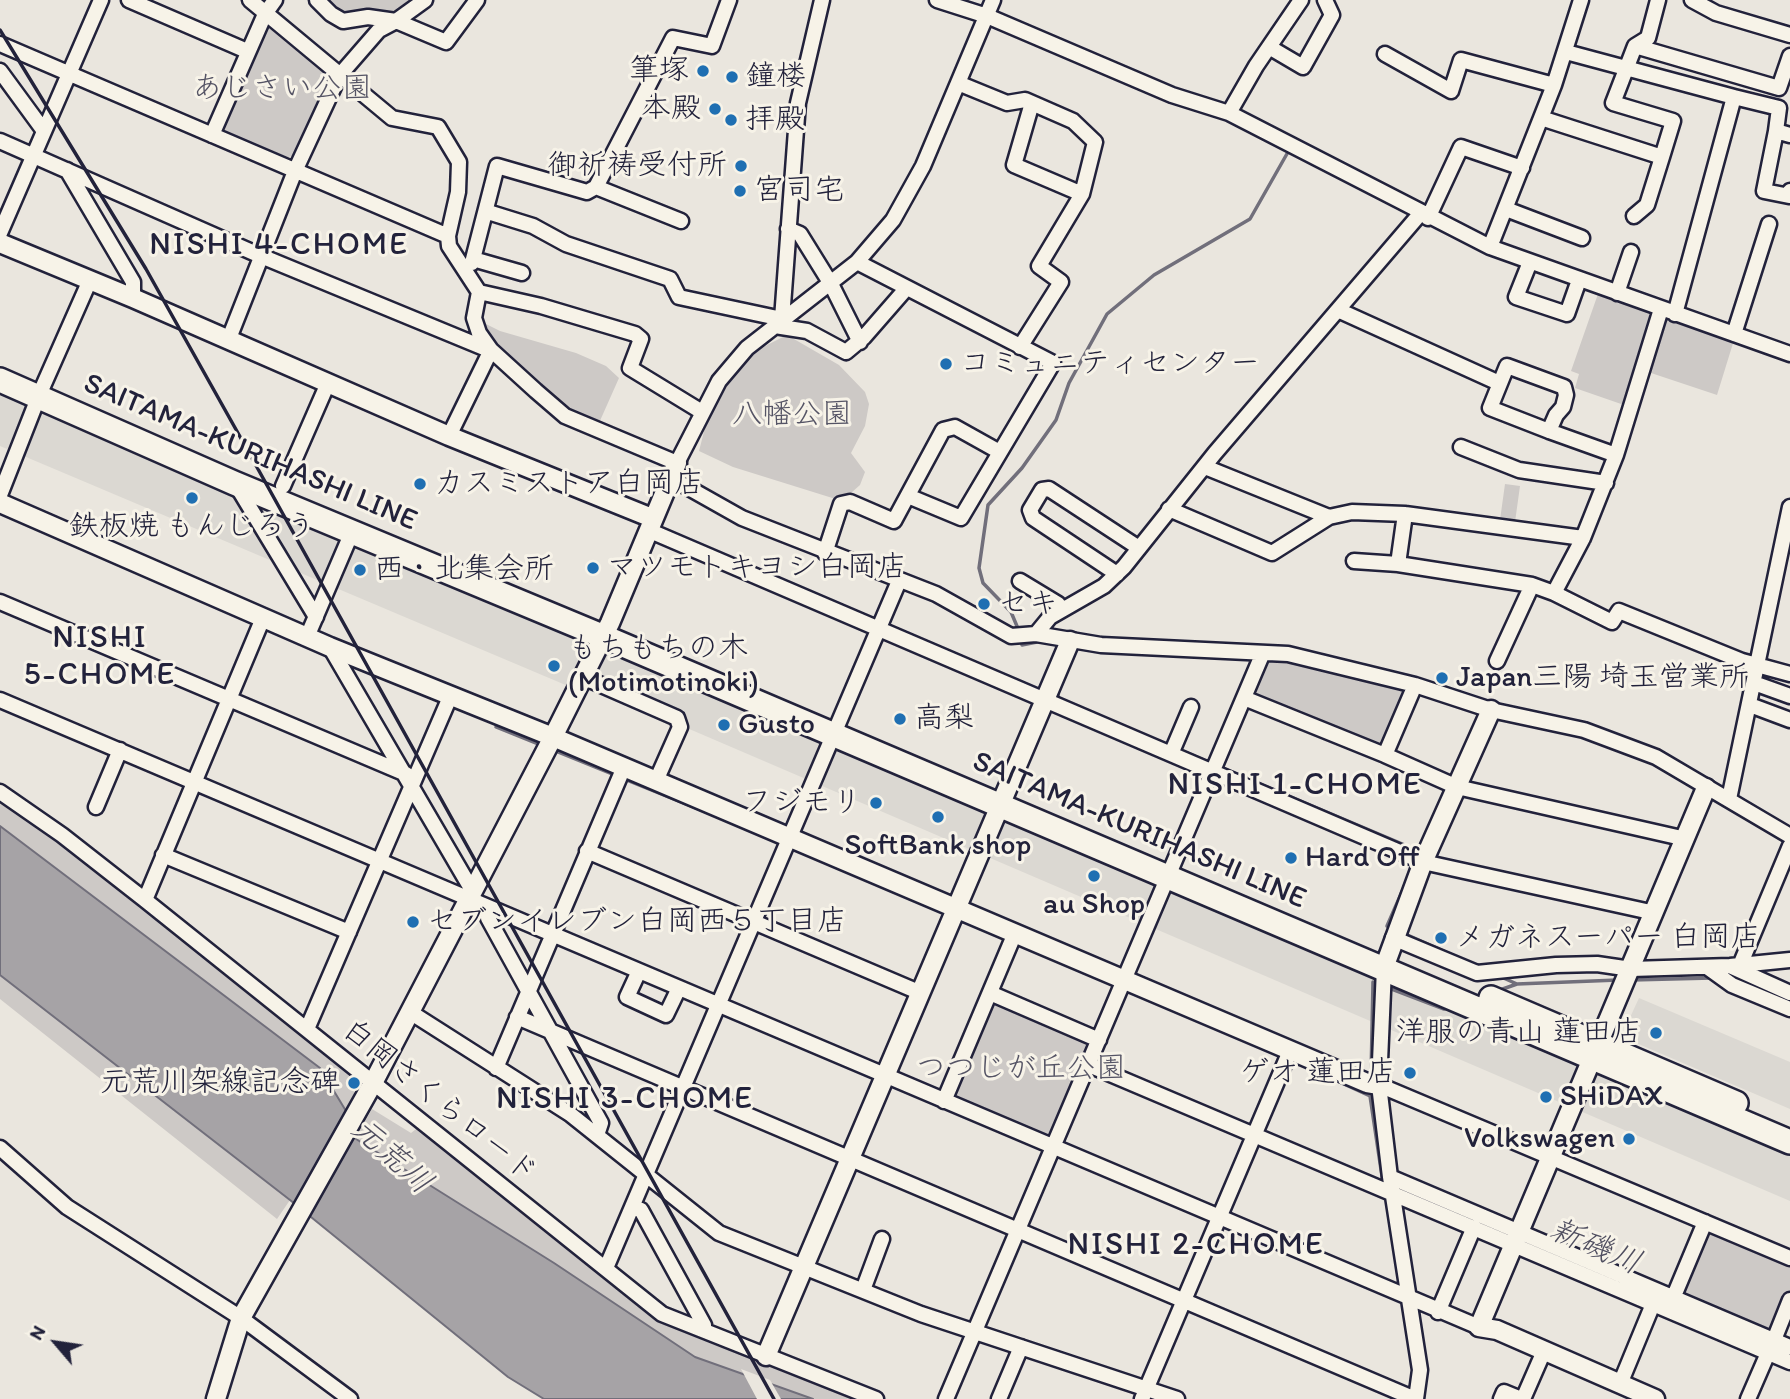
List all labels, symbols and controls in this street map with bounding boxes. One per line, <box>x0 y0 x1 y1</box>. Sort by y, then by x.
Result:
place label: 筆塚 <box>629 53 689 89</box>
place label: 鐘楼 <box>746 59 806 95</box>
marker: 筆塚 <box>695 63 711 79</box>
marker: 鐘楼 <box>724 69 740 85</box>
park label: あじさい公園 <box>192 71 372 107</box>
place label: 本殿 <box>641 91 701 127</box>
marker: 本殿 <box>707 101 723 117</box>
place label: 拝殿 <box>745 102 805 138</box>
marker: 拝殿 <box>723 112 739 128</box>
place label: 御祈祷受付所 <box>547 148 727 184</box>
marker: 御祈祷受付所 <box>733 158 749 174</box>
place label: 宮司宅 <box>754 173 844 209</box>
marker: 宮司宅 <box>732 183 748 199</box>
district label: NISHI 4-CHOME <box>153 227 405 265</box>
place label: コミュニティセンター <box>960 346 1260 382</box>
marker: コミュニティセンター <box>938 356 954 372</box>
street label: SAITAMA-KURIHASHI LINE <box>78 366 422 540</box>
park label: 八幡公園 <box>732 397 852 433</box>
place label: カスミストア白岡店 <box>434 466 704 502</box>
marker: カスミストア白岡店 <box>412 476 428 492</box>
marker: 鉄板焼 もんじろう <box>184 490 200 506</box>
place label: 鉄板焼 もんじろう <box>69 509 315 545</box>
place label: マツモトキヨシ白岡店 <box>607 550 907 586</box>
place label: 西・北集会所 <box>374 552 554 588</box>
marker: マツモトキヨシ白岡店 <box>585 560 601 576</box>
marker: 西・北集会所 <box>352 562 368 578</box>
place label: セキ <box>998 586 1058 622</box>
marker: セキ <box>976 596 992 612</box>
district label: NISHI 5-CHOME <box>25 620 175 695</box>
place label: もちもちの木 (Motimotinoki) <box>568 631 759 702</box>
marker: もちもちの木 (Motimotinoki) <box>546 658 562 674</box>
place label: Japan三陽 埼玉営業所 <box>1456 660 1749 696</box>
marker: Japan三陽 埼玉営業所 <box>1434 670 1450 686</box>
place label: 高梨 <box>914 701 974 737</box>
place label: Gusto <box>738 707 815 743</box>
marker: 高梨 <box>892 711 908 727</box>
marker: Gusto <box>716 717 732 733</box>
street label: SAITAMA-KURIHASHI LINE <box>967 744 1311 918</box>
district label: NISHI 1-CHOME <box>1171 767 1419 805</box>
place label: フジモリ <box>742 785 862 821</box>
marker: フジモリ <box>868 795 884 811</box>
marker: SoftBank shop <box>930 809 946 825</box>
place label: SoftBank shop <box>845 828 1031 864</box>
place label: Hard Off <box>1305 840 1420 876</box>
marker: Hard Off <box>1283 850 1299 866</box>
marker: au Shop <box>1086 868 1102 884</box>
place label: au Shop <box>1043 887 1145 923</box>
place label: セブンイレブン白岡西５丁目店 <box>427 904 847 940</box>
marker: セブンイレブン白岡西５丁目店 <box>405 914 421 930</box>
place label: メガネスーパー 白岡店 <box>1455 920 1761 956</box>
marker: メガネスーパー 白岡店 <box>1433 930 1449 946</box>
street label: 白岡さくらロード <box>334 1012 544 1192</box>
place label: 洋服の青山 蓮田店 <box>1395 1015 1642 1051</box>
marker: 洋服の青山 蓮田店 <box>1648 1025 1664 1041</box>
park label: つつじが丘公園 <box>916 1051 1126 1087</box>
place label: ゲオ 蓮田店 <box>1239 1055 1396 1091</box>
place label: 元荒川架線記念碑 <box>100 1065 340 1101</box>
marker: ゲオ 蓮田店 <box>1402 1065 1418 1081</box>
marker: 元荒川架線記念碑 <box>346 1075 362 1091</box>
place label: SHiDAX <box>1560 1079 1663 1115</box>
district label: NISHI 3-CHOME <box>499 1081 751 1119</box>
marker: SHiDAX <box>1538 1089 1554 1105</box>
water label: 元荒川 <box>342 1111 440 1203</box>
place label: Volkswagen <box>1464 1121 1615 1157</box>
marker: Volkswagen <box>1621 1131 1637 1147</box>
water label: 新磯川 <box>1543 1212 1647 1284</box>
district label: NISHI 2-CHOME <box>1071 1227 1321 1265</box>
north arrow <box>21 1308 91 1378</box>
text: N <box>24 1321 50 1344</box>

